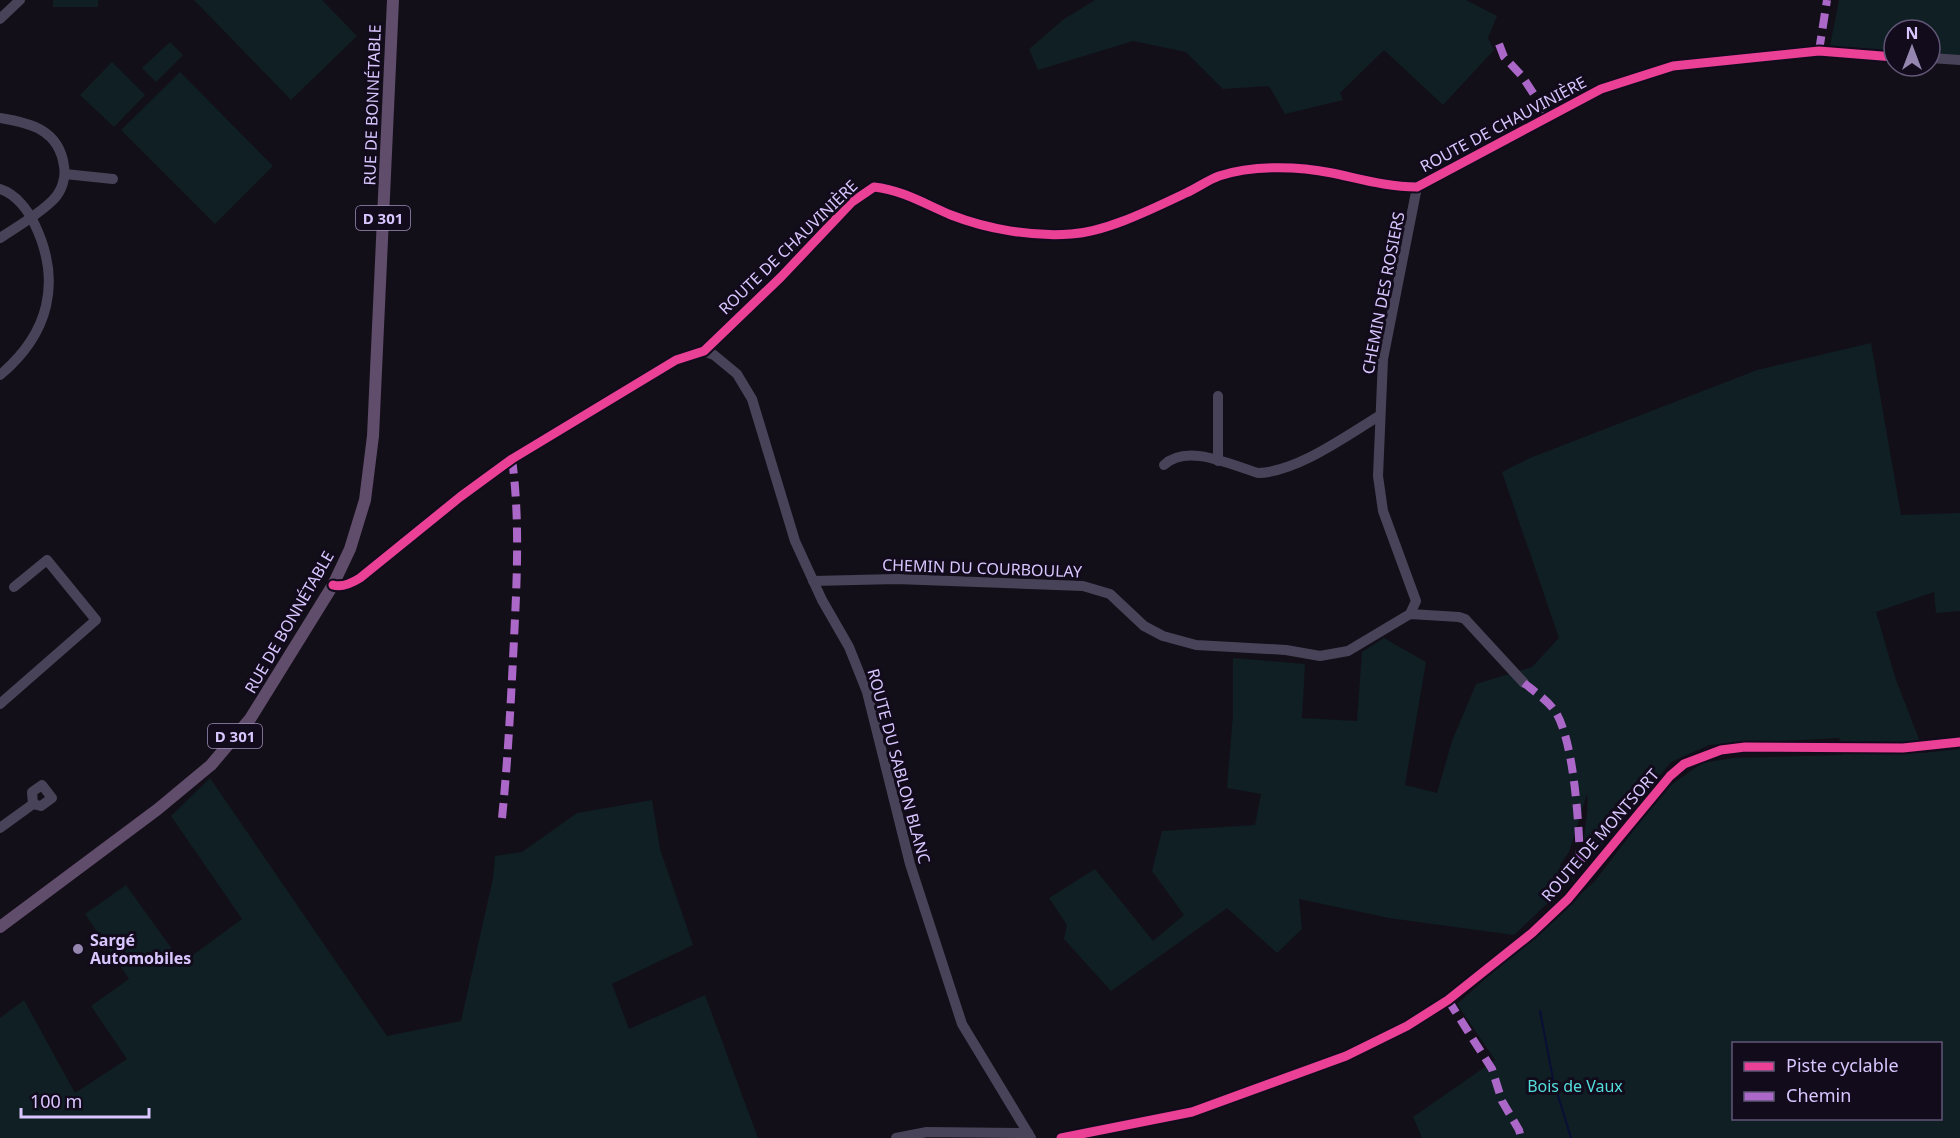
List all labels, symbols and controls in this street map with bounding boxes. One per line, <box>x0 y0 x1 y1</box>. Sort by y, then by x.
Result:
north arrow <box>1882 18 1942 78</box>
text: N <box>1905 22 1919 44</box>
street label: RUE DE BONNÉTABLE <box>358 24 386 186</box>
street label: ROUTE DE CHAUVINIÈRE <box>1416 71 1590 177</box>
street label: ROUTE DE CHAUVINIÈRE <box>714 175 862 319</box>
road number: D 301 <box>356 206 410 230</box>
street label: CHEMIN DES ROSIERS <box>1356 210 1410 376</box>
street label: RUE DE BONNÉTABLE <box>239 547 339 697</box>
street label: CHEMIN DU COURBOULAY <box>882 554 1083 583</box>
street label: ROUTE DU SABLON BLANC <box>862 666 936 866</box>
road number: D 301 <box>208 724 262 748</box>
street label: ROUTE DE MONTSORT <box>1536 764 1664 906</box>
place label: Sargé Automobiles <box>90 929 191 969</box>
marker: Sargé Automobiles <box>71 942 85 956</box>
legend <box>1732 1042 1942 1120</box>
text: Piste cyclable <box>1786 1053 1899 1077</box>
park label: Bois de Vaux <box>1527 1075 1623 1097</box>
scale bar <box>21 1081 148 1119</box>
text: Chemin <box>1786 1083 1851 1107</box>
text: 100 m <box>30 1089 82 1113</box>

